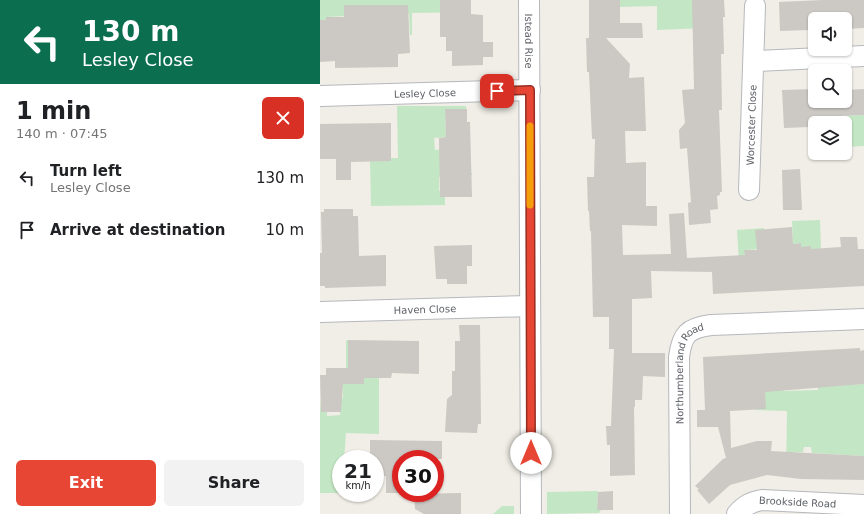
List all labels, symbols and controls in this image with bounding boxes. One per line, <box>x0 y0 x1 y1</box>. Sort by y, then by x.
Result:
map controls <box>808 12 852 160</box>
button: sound <box>808 12 852 56</box>
street label: Istead Rise <box>524 13 535 69</box>
text: 130 m <box>82 15 179 48</box>
icon: left <box>16 16 68 68</box>
text: Lesley Close <box>82 49 194 70</box>
button: search <box>808 64 852 108</box>
pin <box>480 74 514 108</box>
icon: arrive <box>486 80 508 102</box>
street label: Worcester Close <box>744 84 758 166</box>
street label: Lesley Close <box>394 87 456 99</box>
text: 1 min <box>16 97 91 125</box>
button: close <box>262 97 304 139</box>
button: layers <box>808 116 852 160</box>
text: 140 m · 07:45 <box>16 126 107 141</box>
text: Turn left <box>50 162 122 180</box>
icon: left <box>16 167 38 189</box>
text: 130 m <box>256 169 304 187</box>
text: Lesley Close <box>50 180 131 195</box>
icon: arrive <box>16 219 38 241</box>
text: Arrive at destination <box>50 221 225 239</box>
text: 10 m <box>266 221 304 239</box>
street label: Haven Close <box>394 303 456 315</box>
street label: Northumberland Road <box>673 321 705 424</box>
position arrow <box>510 432 552 474</box>
speed limit sign: 30 <box>392 450 444 502</box>
text: 21 <box>344 459 372 483</box>
button: Exit <box>16 460 156 506</box>
button: Share <box>164 460 304 506</box>
text: km/h <box>345 480 371 491</box>
street label: Brookside Road <box>759 494 837 509</box>

